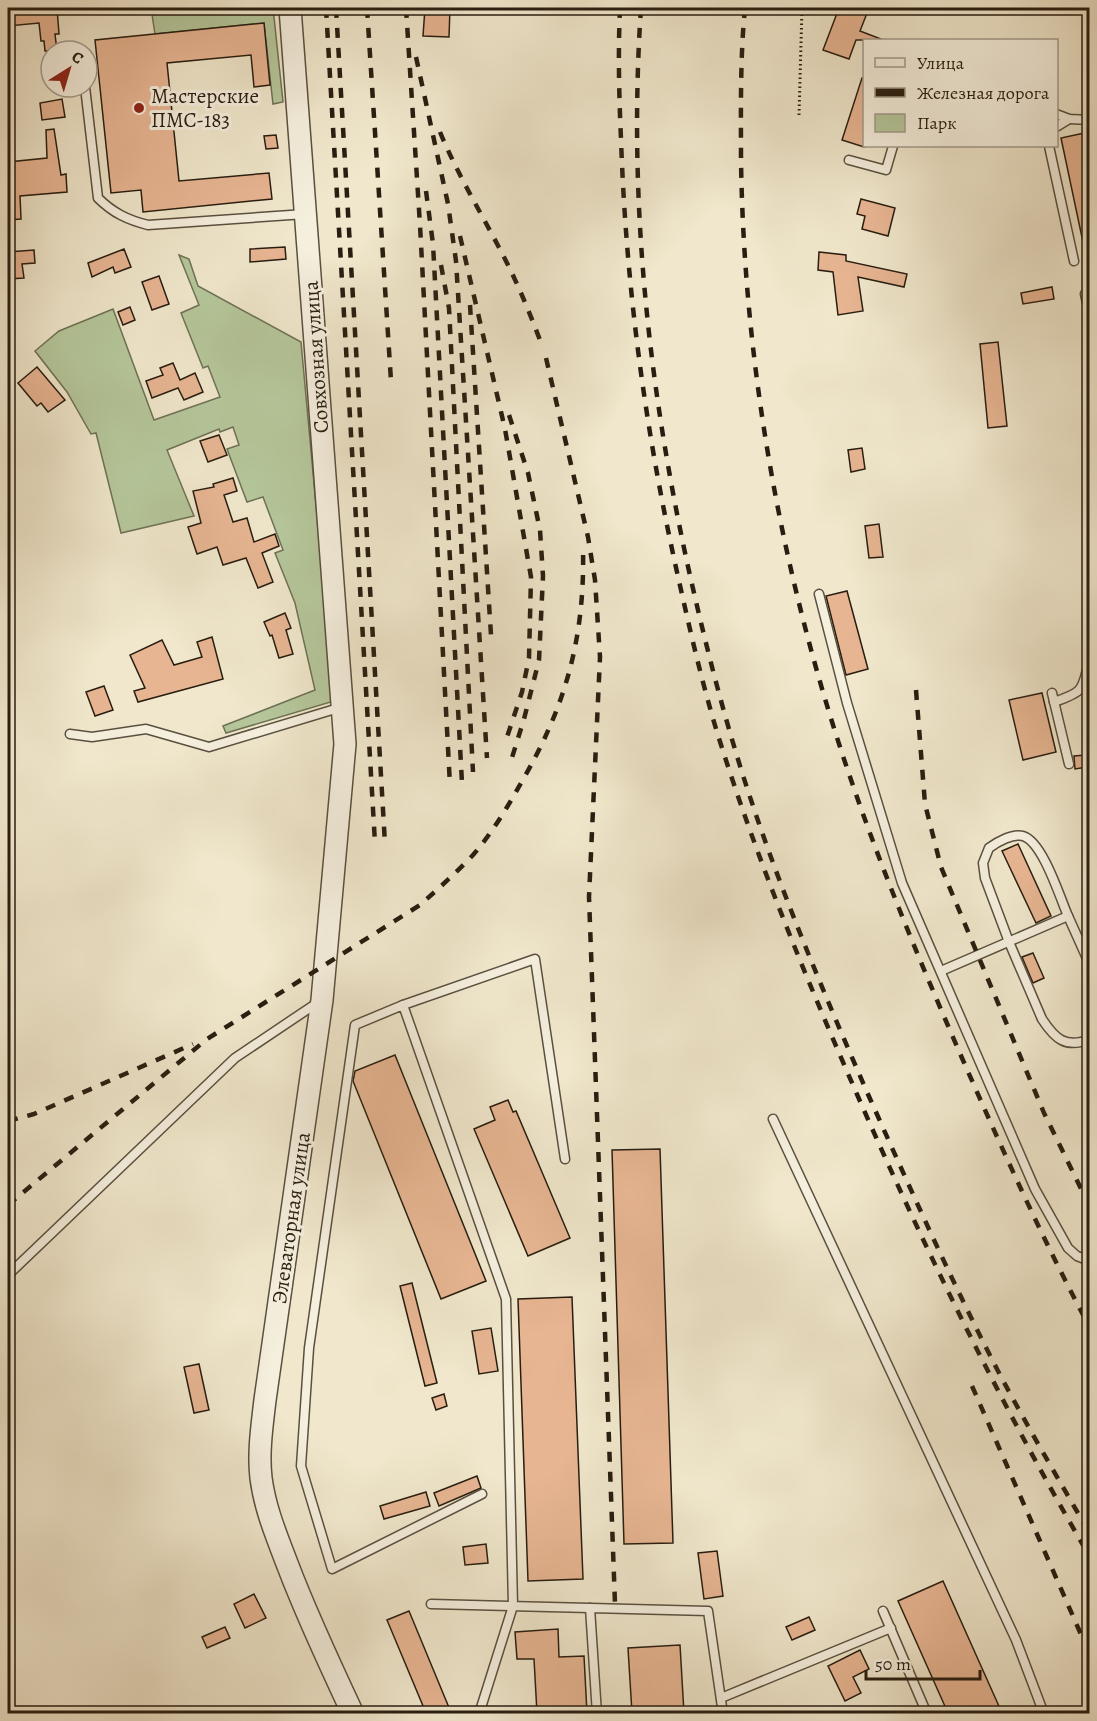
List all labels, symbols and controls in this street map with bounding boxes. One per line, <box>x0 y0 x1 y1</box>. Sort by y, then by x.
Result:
north arrow <box>39 39 99 99</box>
legend <box>863 39 1058 147</box>
text: С <box>67 46 88 70</box>
text: Улица <box>917 51 965 75</box>
text: Железная дорога <box>917 81 1050 105</box>
place label: Мастерские ПМС-183 <box>151 82 259 134</box>
marker: Мастерские ПМС-183 <box>132 101 146 115</box>
text: Парк <box>917 111 957 135</box>
street label: Совхозная улица <box>297 280 335 434</box>
street label: Элеваторная улица <box>265 1130 317 1306</box>
scale bar <box>866 1643 980 1681</box>
text: 50 m <box>875 1652 911 1676</box>

